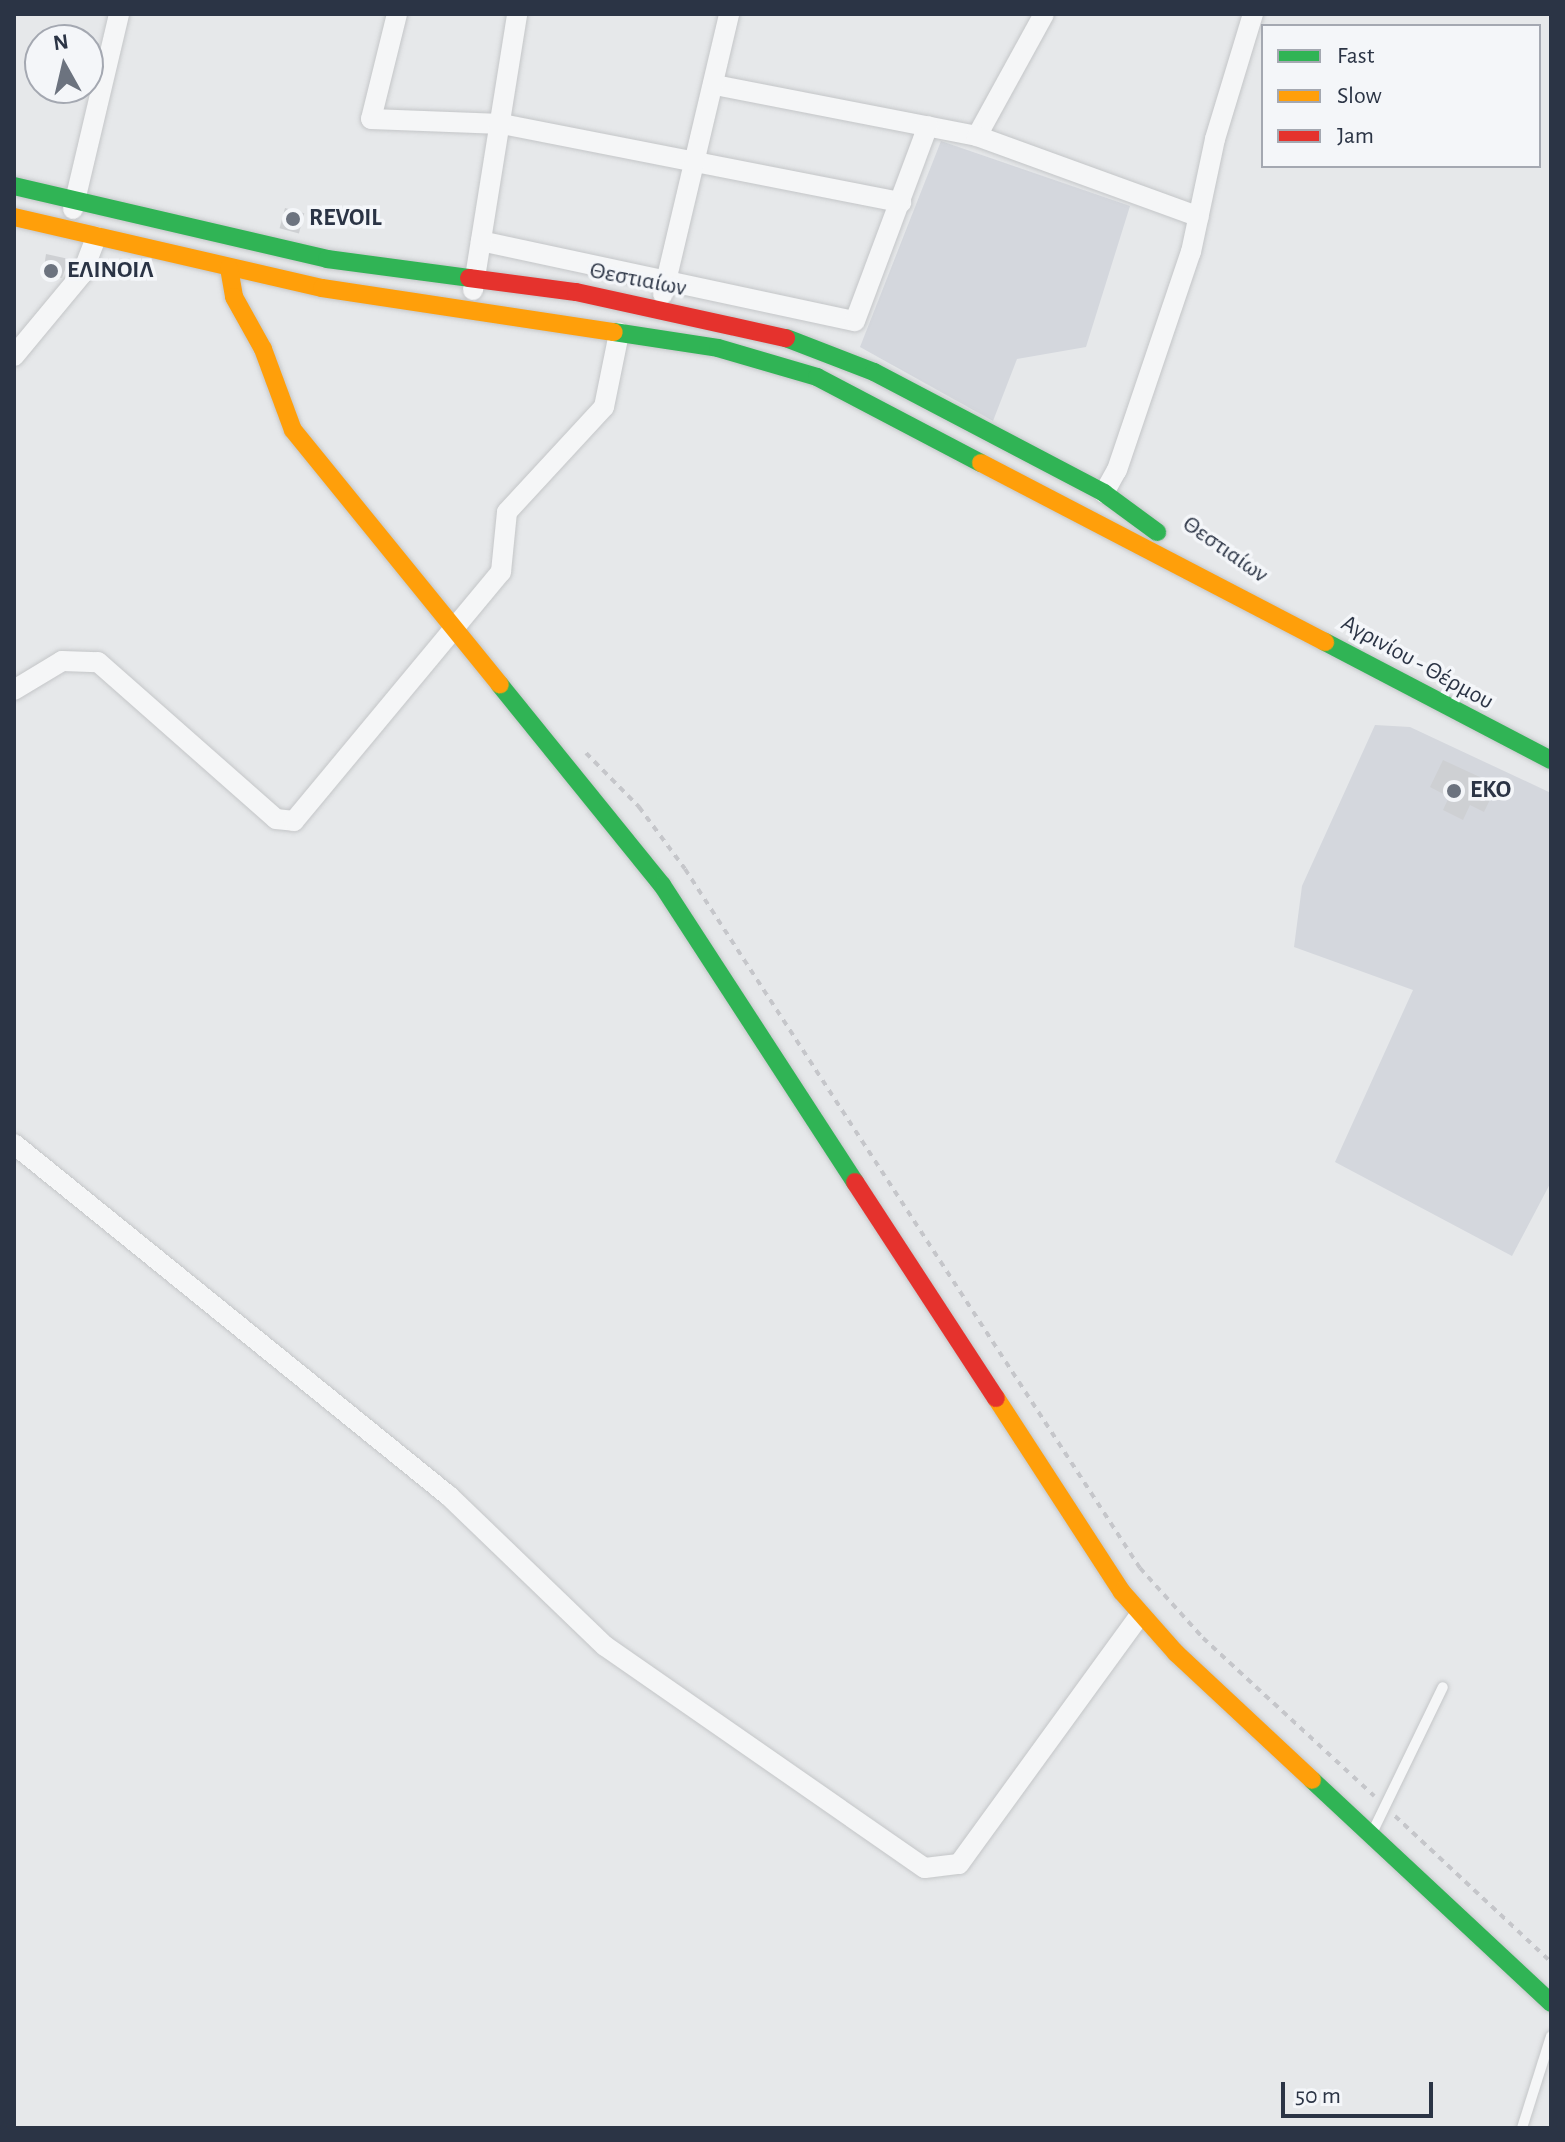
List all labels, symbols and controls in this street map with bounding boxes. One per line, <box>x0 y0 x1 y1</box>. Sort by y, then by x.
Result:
north arrow <box>24 24 104 104</box>
legend <box>1261 24 1541 168</box>
text: N <box>52 30 70 54</box>
text: Fast <box>1337 44 1374 68</box>
text: Slow <box>1337 84 1382 108</box>
text: Jam <box>1337 124 1374 148</box>
place label: REVOIL <box>309 205 382 233</box>
marker: REVOIL <box>284 210 302 228</box>
place label: ΕΛΙΝΟΙΛ <box>67 257 154 285</box>
street label: Θεστιαίων <box>587 257 689 303</box>
marker: ΕΛΙΝΟΙΛ <box>42 262 60 280</box>
street label: Θεστιαίων <box>1177 510 1273 590</box>
street label: Αγρινίου - Θέρμου <box>1336 609 1498 717</box>
place label: EKO <box>1470 777 1511 805</box>
marker: EKO <box>1445 782 1463 800</box>
scale bar <box>1285 2066 1437 2116</box>
text: 50 m <box>1295 2084 1341 2108</box>

